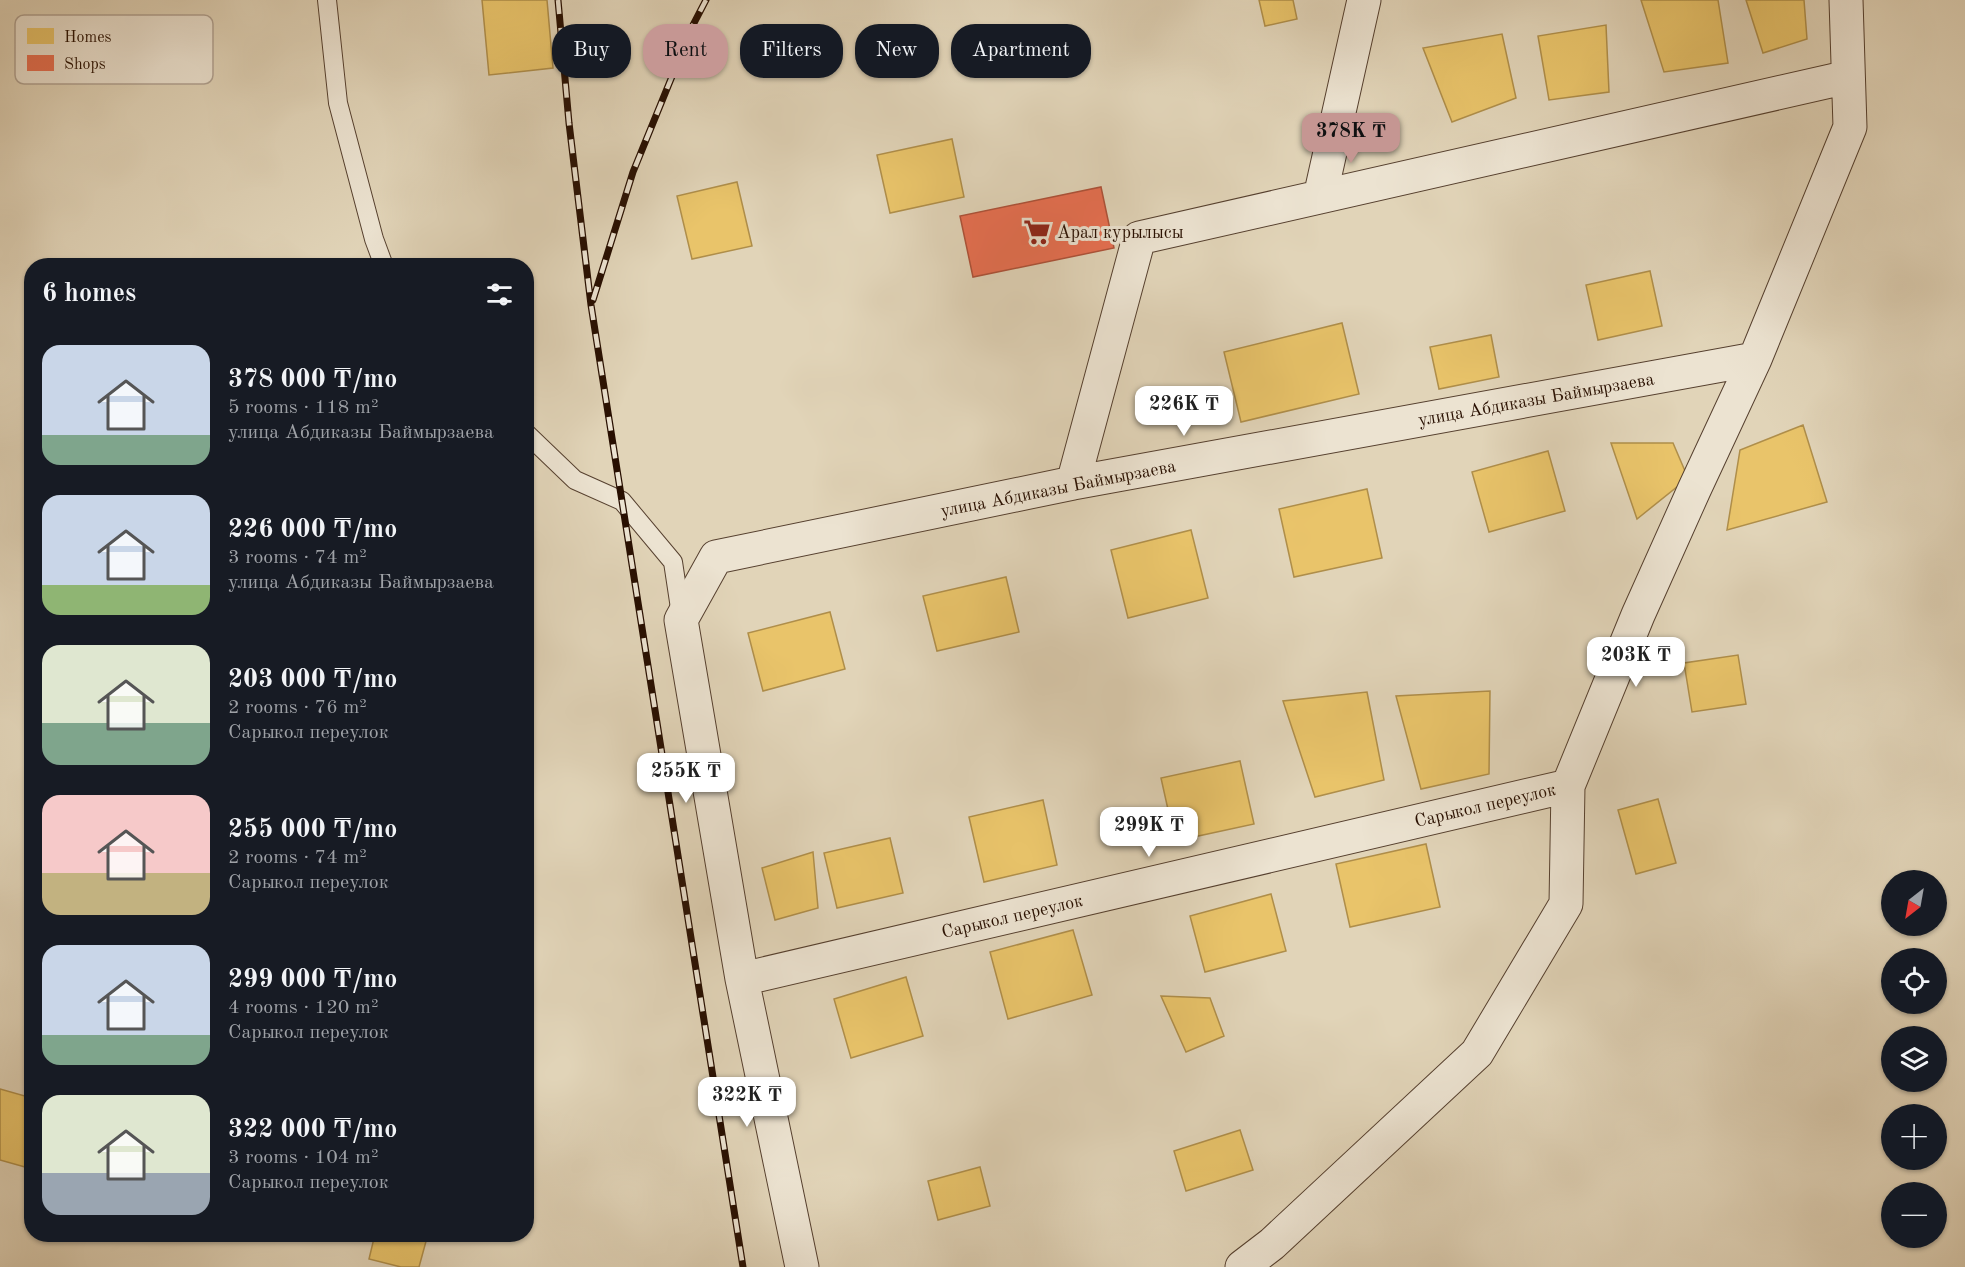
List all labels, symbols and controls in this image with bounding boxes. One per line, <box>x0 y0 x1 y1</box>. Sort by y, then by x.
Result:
legend <box>15 15 213 84</box>
chip: Buy <box>552 24 631 78</box>
chip: Rent <box>643 24 728 78</box>
chip: Filters <box>740 24 843 78</box>
chip: New <box>855 24 939 78</box>
chip: Apartment <box>951 24 1091 78</box>
text: Homes <box>64 30 112 46</box>
text: Shops <box>64 57 106 73</box>
pin: 378K ₸ <box>1302 113 1400 164</box>
text: 378K ₸ <box>1316 122 1386 142</box>
supermarket icon: Арал курылысы <box>1022 217 1052 247</box>
place label: Арал курылысы <box>1057 224 1184 242</box>
icon: filters <box>483 278 516 311</box>
text: 6 homes <box>42 281 136 307</box>
text: 378 000 ₸/mo <box>228 367 397 393</box>
icon: home <box>90 369 162 441</box>
street label: улица Абдиказы Баймырзаева <box>1417 370 1656 430</box>
pin: 226K ₸ <box>1135 386 1233 437</box>
text: 226K ₸ <box>1149 395 1219 415</box>
text: 5 rooms · 118 m² <box>228 398 378 418</box>
text: улица Абдиказы Баймырзаева <box>228 423 494 443</box>
street label: улица Абдиказы Баймырзаева <box>939 457 1178 521</box>
text: 226 000 ₸/mo <box>228 517 397 543</box>
icon: home <box>90 519 162 591</box>
text: 3 rooms · 74 m² <box>228 548 367 568</box>
text: улица Абдиказы Баймырзаева <box>228 573 494 593</box>
pin: 203K ₸ <box>1587 637 1685 688</box>
text: 203K ₸ <box>1601 646 1671 666</box>
text: 203 000 ₸/mo <box>228 667 397 693</box>
icon: home <box>90 669 162 741</box>
text: 2 rooms · 76 m² <box>228 698 367 718</box>
text: Сарыкол переулок <box>228 723 389 743</box>
pin: 255K ₸ <box>637 753 735 804</box>
text: 255K ₸ <box>651 762 721 782</box>
street label: Сарыкол переулок <box>1413 781 1558 831</box>
pin: 299K ₸ <box>1100 807 1198 858</box>
text: 299K ₸ <box>1114 816 1184 836</box>
text: 255 000 ₸/mo <box>228 817 397 843</box>
icon: home <box>90 819 162 891</box>
text: 2 rooms · 74 m² <box>228 848 367 868</box>
north arrow <box>1881 870 1947 936</box>
map controls <box>1881 870 1947 1248</box>
text: Сарыкол переулок <box>228 873 389 893</box>
street label: Сарыкол переулок <box>940 892 1085 942</box>
button: locate <box>1881 948 1947 1014</box>
text: 299 000 ₸/mo <box>228 967 397 993</box>
icon: home <box>90 969 162 1041</box>
text: 4 rooms · 120 m² <box>228 998 378 1018</box>
text: Сарыкол переулок <box>228 1023 389 1043</box>
button: layers <box>1881 1026 1947 1092</box>
pin: 322K ₸ <box>698 1077 796 1128</box>
text: 322K ₸ <box>712 1086 782 1106</box>
button: + <box>1881 1104 1947 1170</box>
text: 322 000 ₸/mo <box>228 1117 397 1143</box>
icon: home <box>90 1119 162 1191</box>
text: 3 rooms · 104 m² <box>228 1148 378 1168</box>
text: Сарыкол переулок <box>228 1173 389 1193</box>
button: − <box>1881 1182 1947 1248</box>

